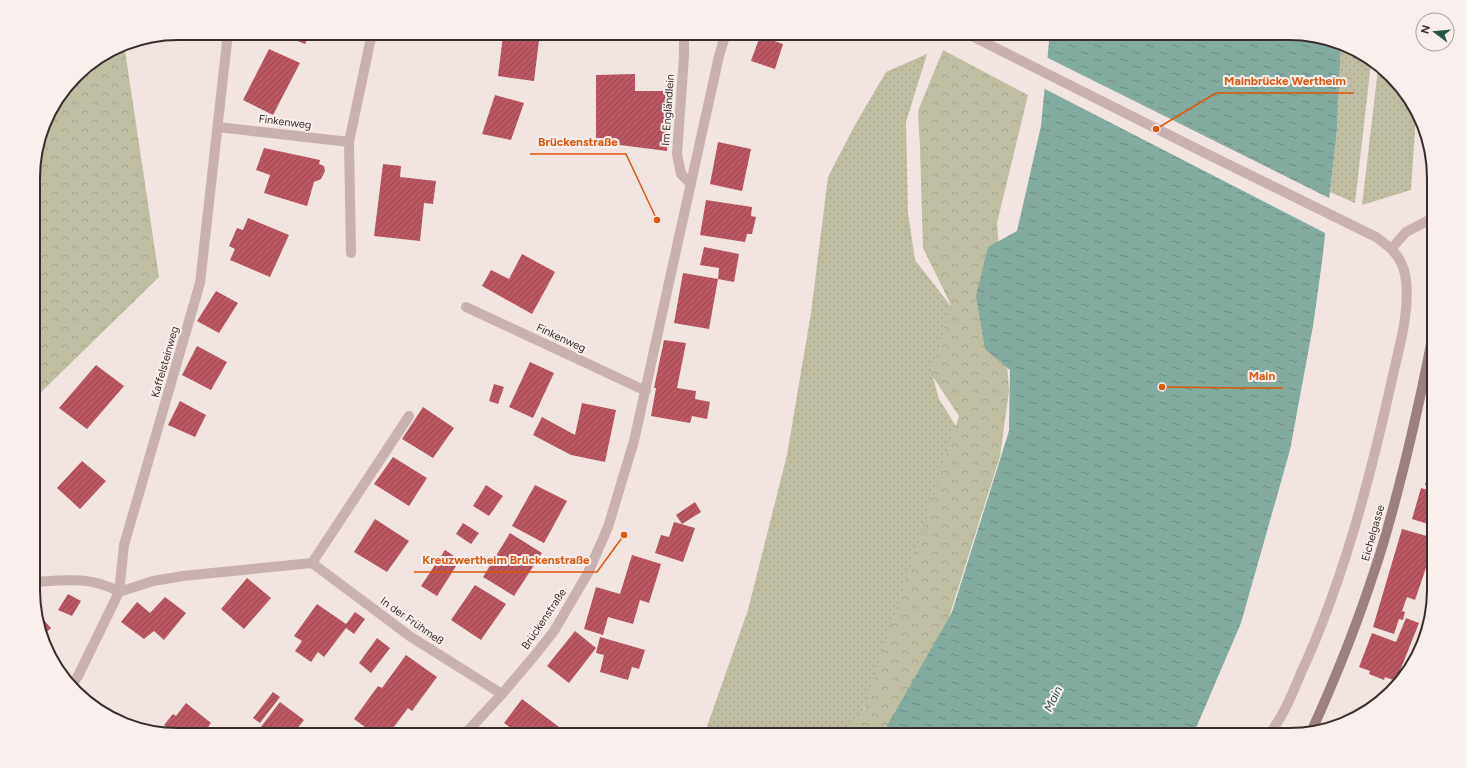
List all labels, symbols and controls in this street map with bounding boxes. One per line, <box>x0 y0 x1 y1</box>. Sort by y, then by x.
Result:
north arrow <box>1415 12 1455 52</box>
text: N <box>1418 23 1433 35</box>
callout: Mainbrücke Wertheim <box>1216 69 1354 93</box>
street label: Im Engländlein <box>659 74 677 146</box>
text: Mainbrücke Wertheim <box>1224 74 1346 88</box>
street label: Finkenweg <box>258 112 312 132</box>
callout: Brückenstraße <box>530 130 626 154</box>
text: Brückenstraße <box>538 135 618 149</box>
street label: Finkenweg <box>534 321 588 355</box>
street label: Kaffelsteinweg <box>149 325 181 399</box>
callout: Main <box>1241 364 1283 388</box>
text: Main <box>1249 369 1276 383</box>
street label: Eichelgasse <box>1359 503 1387 563</box>
callout: Kreuzwertheim Brückenstraße <box>414 548 597 572</box>
text: Kreuzwertheim Brückenstraße <box>422 553 590 567</box>
street label: Brückenstraße <box>519 586 569 652</box>
street label: In der Frühmeß <box>378 594 446 648</box>
water label: Main <box>1041 684 1065 714</box>

